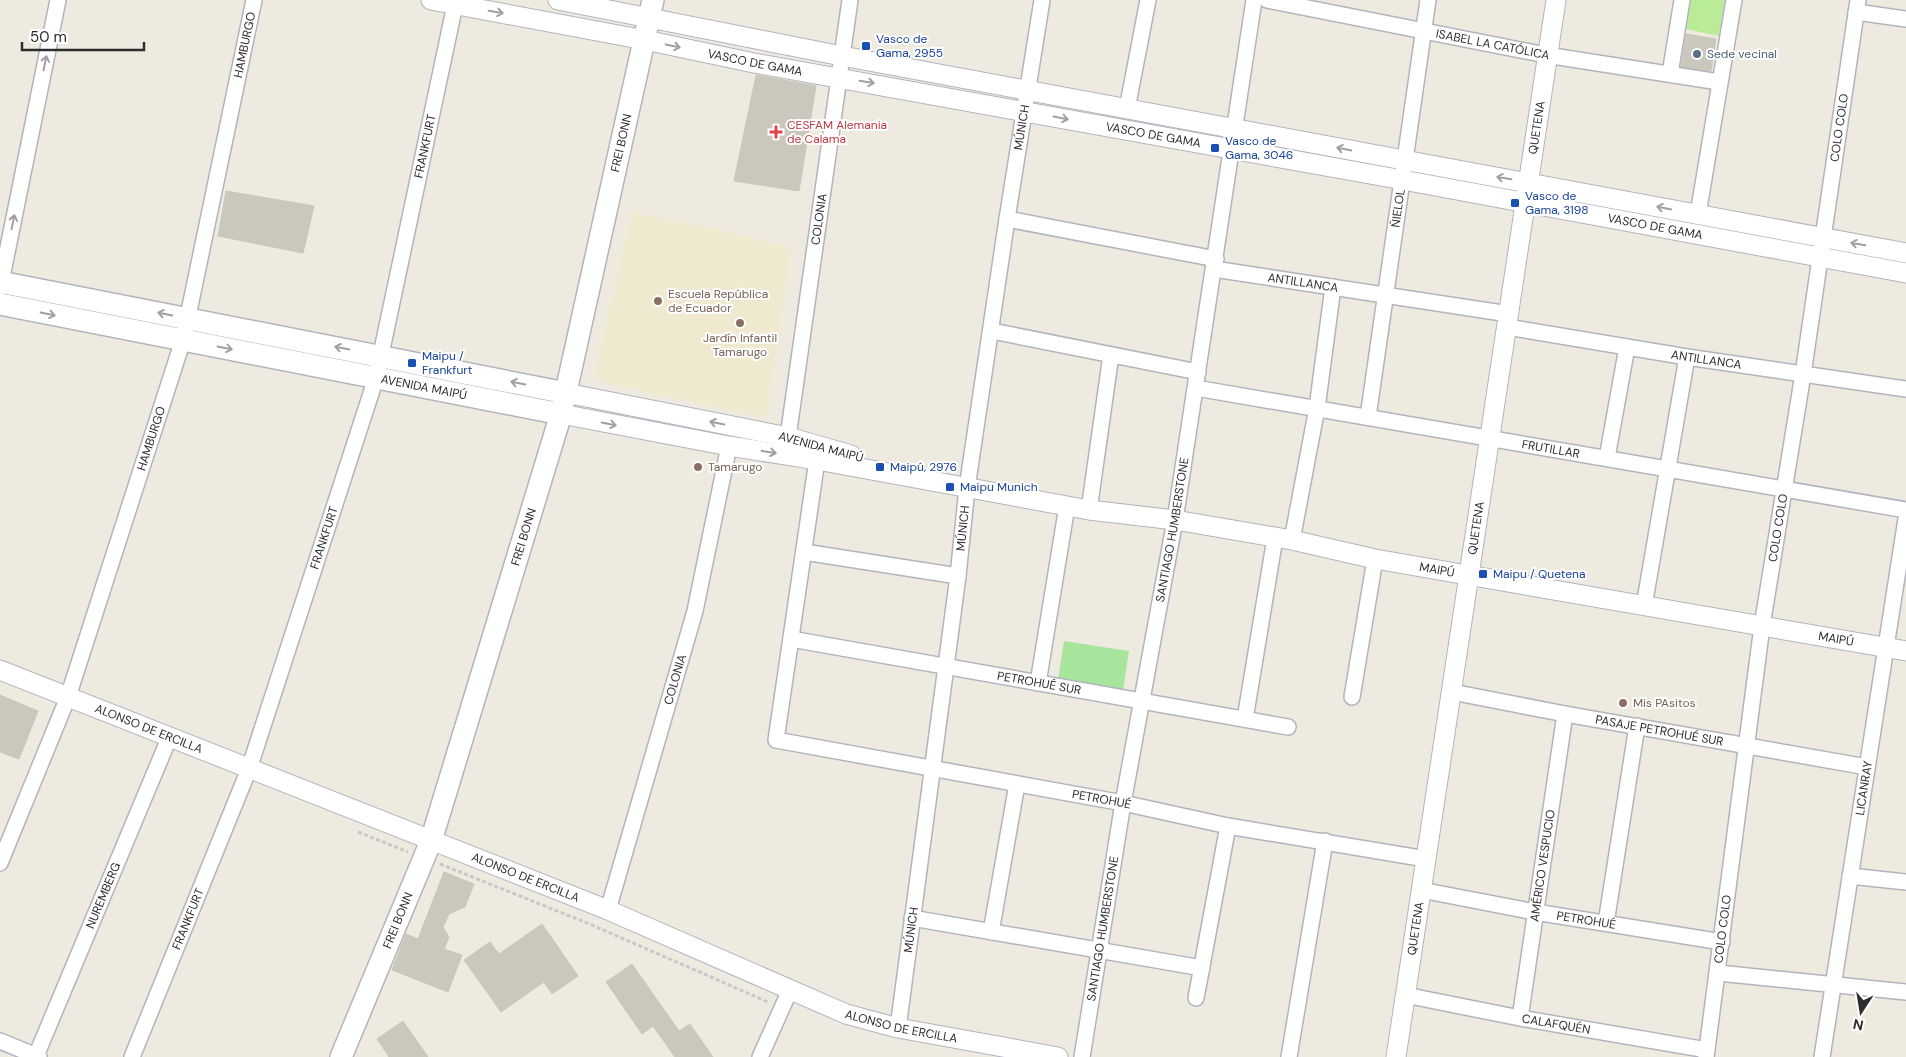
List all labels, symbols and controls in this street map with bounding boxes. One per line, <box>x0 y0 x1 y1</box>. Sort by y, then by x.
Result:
one-way arrow <box>488 8 504 18</box>
street label: HAMBURGO <box>230 10 259 79</box>
scale bar <box>22 20 145 52</box>
street label: ISABEL LA CATÓLICA <box>1435 25 1551 63</box>
text: 50 m <box>30 27 67 47</box>
place label: Vasco de Gama, 2955 <box>876 31 943 61</box>
marker: Vasco de Gama, 2955 <box>860 40 872 52</box>
one-way arrow <box>665 41 681 51</box>
street label: VASCO DE GAMA <box>706 45 804 80</box>
place label: Sede vecinal <box>1707 46 1777 62</box>
marker: Sede vecinal <box>1691 48 1703 60</box>
one-way arrow <box>41 55 50 71</box>
one-way arrow <box>859 77 875 87</box>
street label: COLO COLO <box>1826 92 1852 163</box>
street label: QUETENA <box>1525 100 1549 155</box>
street label: MÚNICH <box>1010 104 1033 151</box>
street label: FRANKFURT <box>411 112 440 180</box>
street label: FREI BONN <box>607 112 635 174</box>
one-way arrow <box>1053 113 1069 123</box>
place label: CESFAM Alemania de Calama <box>787 117 887 147</box>
street label: VASCO DE GAMA <box>1105 119 1202 151</box>
marker: CESFAM Alemania de Calama <box>769 125 783 139</box>
place label: Vasco de Gama, 3046 <box>1225 133 1293 163</box>
marker: Vasco de Gama, 3046 <box>1209 142 1221 154</box>
one-way arrow <box>1337 143 1353 153</box>
one-way arrow <box>1497 172 1513 182</box>
street label: ÑIELOL <box>1387 188 1409 229</box>
place label: Vasco de Gama, 3198 <box>1525 188 1588 218</box>
street label: COLONIA <box>807 192 830 246</box>
marker: Vasco de Gama, 3198 <box>1509 197 1521 209</box>
one-way arrow <box>1656 202 1672 212</box>
street label: VASCO DE GAMA <box>1606 210 1704 243</box>
one-way arrow <box>9 215 18 231</box>
one-way arrow <box>1850 239 1866 249</box>
street label: ANTILLANCA <box>1267 269 1339 296</box>
place label: Escuela República de Ecuador <box>668 286 768 316</box>
marker: Escuela República de Ecuador <box>652 295 664 307</box>
one-way arrow <box>39 309 55 319</box>
one-way arrow <box>158 309 174 318</box>
marker: Jardín Infantil Tamarugo <box>734 317 746 329</box>
place label: Jardín Infantil Tamarugo <box>703 330 777 360</box>
one-way arrow <box>216 343 232 353</box>
one-way arrow <box>334 343 350 352</box>
street label: ANTILLANCA <box>1670 346 1743 373</box>
place label: Maipu / Frankfurt <box>422 348 473 378</box>
marker: Maipu / Frankfurt <box>406 357 418 369</box>
street label: AVENIDA MAIPÚ <box>380 371 468 403</box>
one-way arrow <box>511 378 527 387</box>
street label: HAMBURGO <box>133 404 169 473</box>
one-way arrow <box>710 418 726 427</box>
one-way arrow <box>600 419 616 429</box>
street label: AVENIDA MAIPÚ <box>777 428 865 466</box>
street label: FRUTILLAR <box>1520 436 1581 462</box>
one-way arrow <box>760 448 776 458</box>
street label: SANTIAGO HUMBERSTONE <box>1152 456 1192 603</box>
place label: Tamarugo <box>708 459 762 475</box>
place label: Maipú, 2976 <box>890 459 957 475</box>
marker: Tamarugo <box>692 461 704 473</box>
marker: Maipú, 2976 <box>874 461 886 473</box>
place label: Maipu Munich <box>960 479 1038 495</box>
marker: Maipu Munich <box>944 481 956 493</box>
street label: COLO COLO <box>1765 493 1791 563</box>
street label: QUETENA <box>1464 500 1488 556</box>
street label: FRANKFURT <box>306 504 342 571</box>
street label: MÚNICH <box>953 505 973 552</box>
street label: FREI BONN <box>507 506 540 568</box>
street label: MAIPÚ <box>1418 559 1456 581</box>
place label: Maipu / Quetena <box>1493 566 1586 582</box>
marker: Maipu / Quetena <box>1477 568 1489 580</box>
street label: MAIPÚ <box>1817 628 1855 650</box>
street label: COLONIA <box>660 652 690 707</box>
street label: PETROHUÉ SUR <box>996 668 1082 698</box>
place label: Mis PAsitos <box>1633 695 1696 711</box>
marker: Mis PAsitos <box>1617 697 1629 709</box>
street label: ALONSO DE ERCILLA <box>92 700 205 757</box>
street label: PASAJE PETROHUÉ SUR <box>1594 711 1725 750</box>
street label: LICANRAY <box>1852 760 1876 817</box>
street label: PETROHUÉ <box>1071 786 1133 813</box>
street label: AMÉRICO VESPUCIO <box>1526 808 1559 923</box>
street label: ALONSO DE ERCILLA <box>469 849 582 906</box>
street label: SANTIAGO HUMBERSTONE <box>1083 855 1122 1002</box>
street label: NUREMBERG <box>82 860 124 931</box>
street label: FRANKFURT <box>168 886 208 952</box>
street label: FREI BONN <box>379 890 417 951</box>
street label: COLO COLO <box>1710 894 1735 964</box>
street label: QUETENA <box>1404 901 1427 956</box>
street label: MÚNICH <box>900 906 922 954</box>
street label: PETROHUÉ <box>1555 908 1617 933</box>
north arrow <box>1836 987 1886 1037</box>
street label: ALONSO DE ERCILLA <box>843 1006 959 1047</box>
street label: CALAFQUÉN <box>1521 1010 1592 1038</box>
text: N <box>1851 1015 1865 1035</box>

